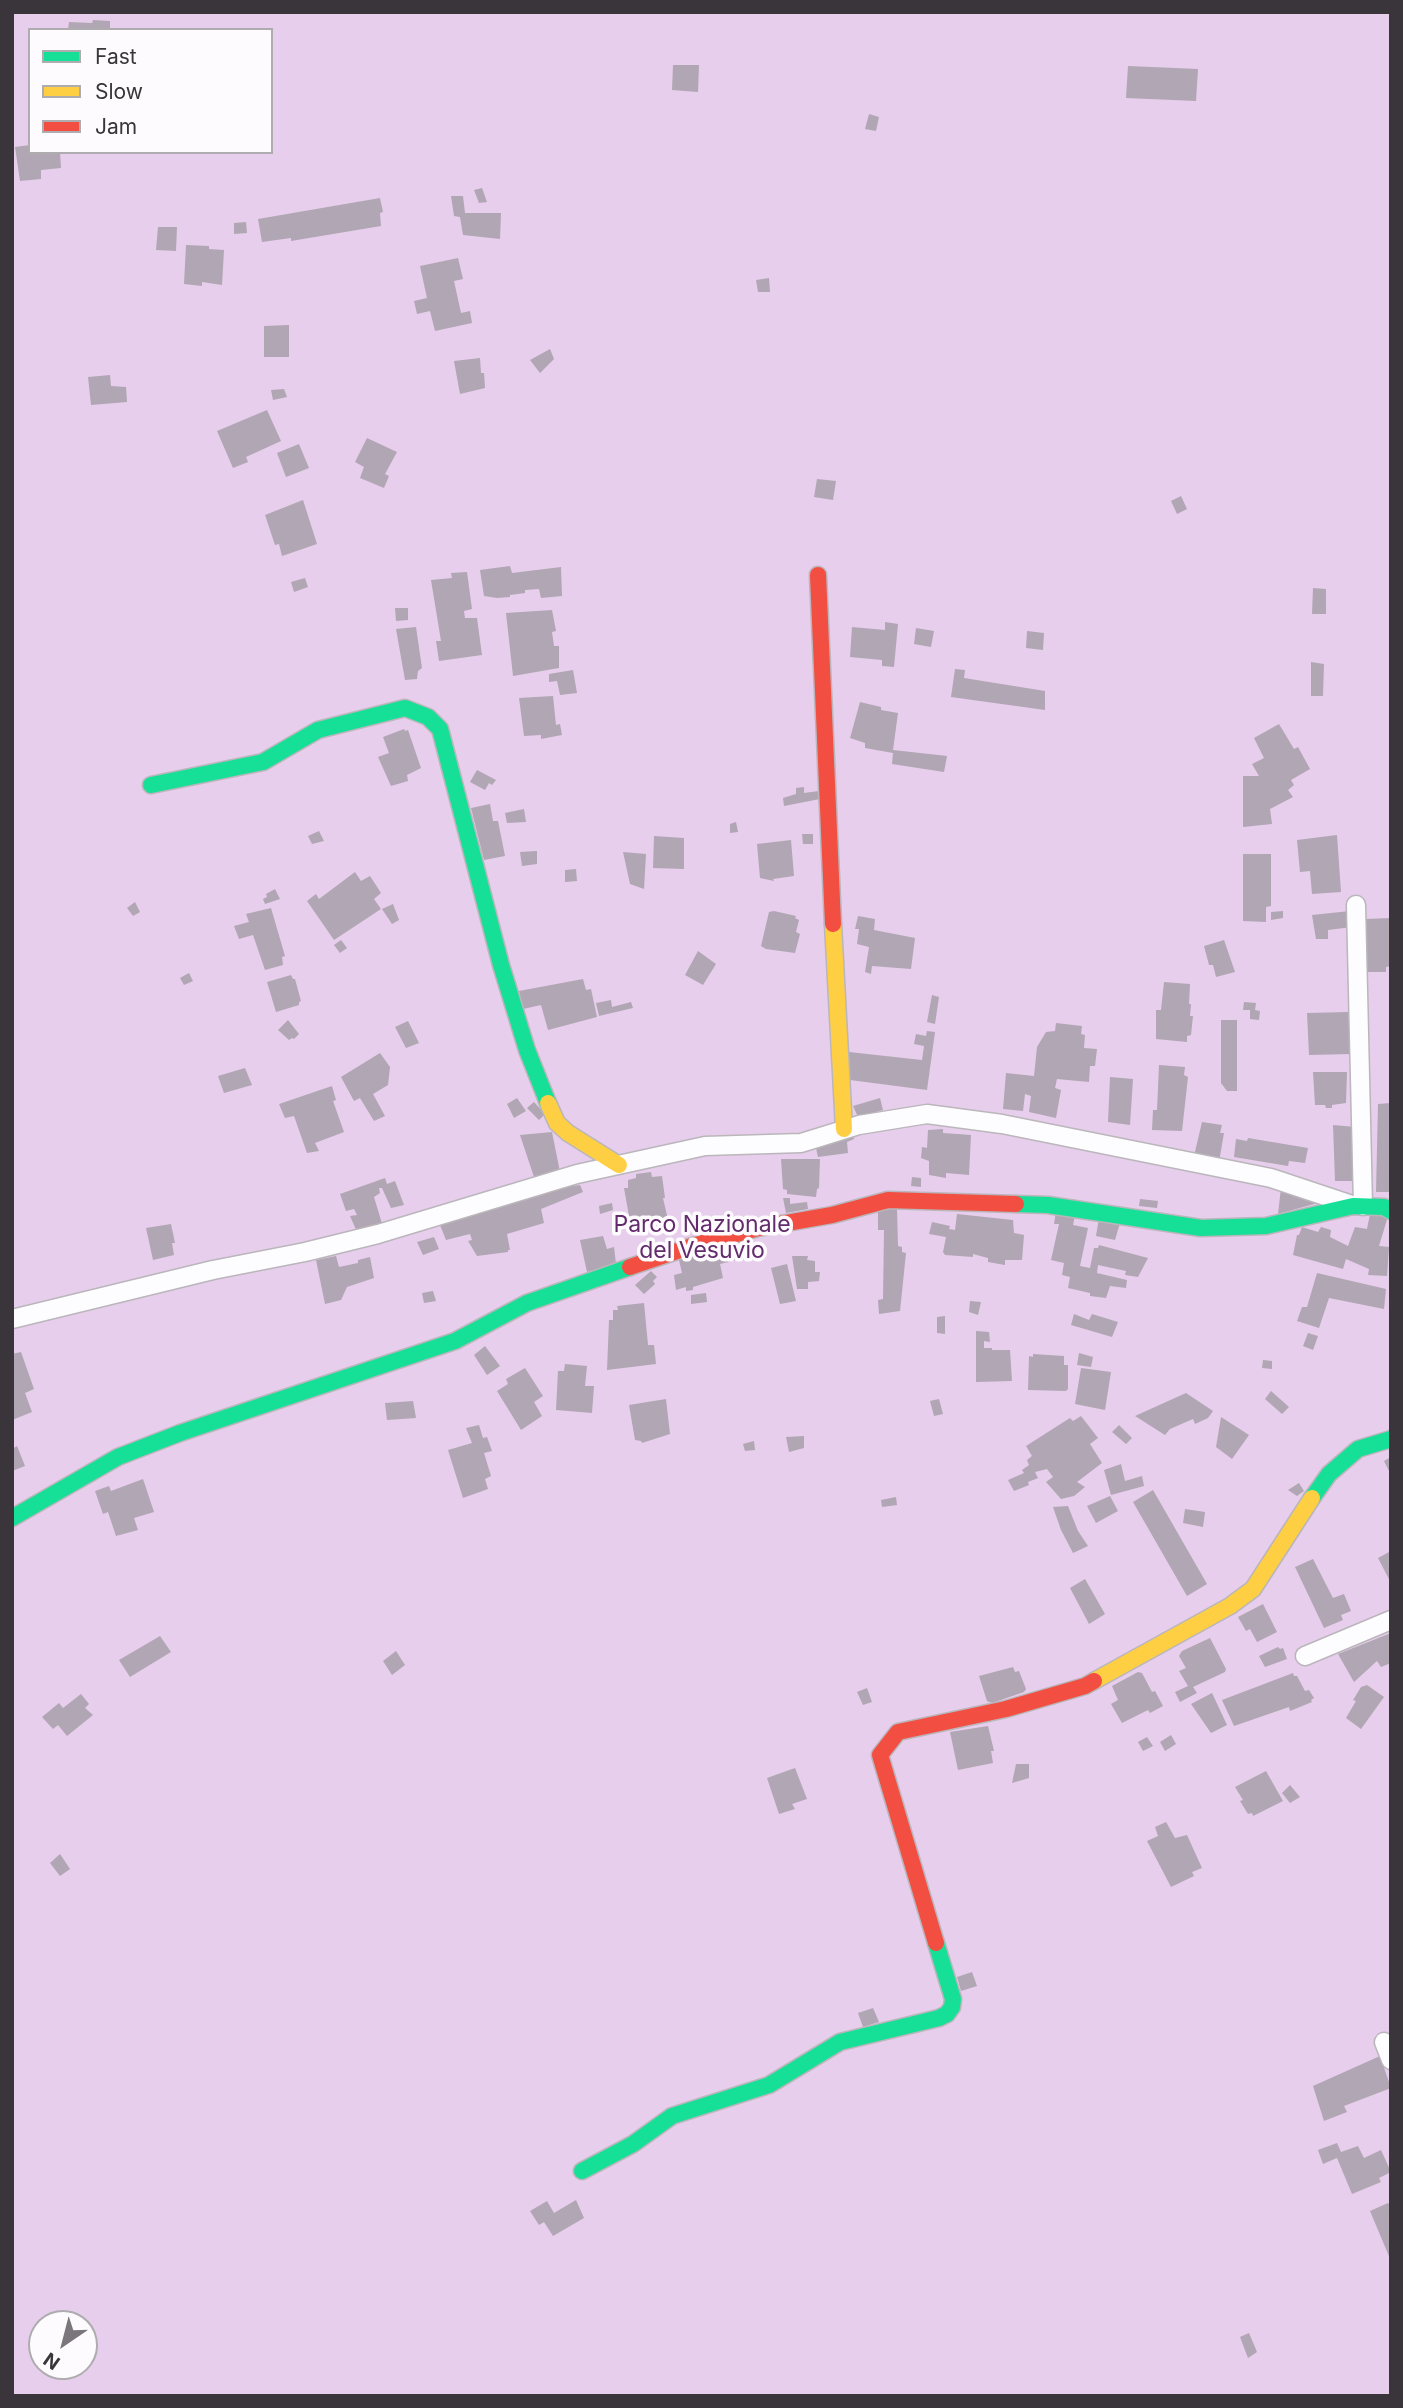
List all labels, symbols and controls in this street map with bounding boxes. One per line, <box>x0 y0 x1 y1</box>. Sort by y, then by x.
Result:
legend <box>28 28 273 154</box>
text: Fast <box>95 44 137 69</box>
text: Slow <box>95 79 143 104</box>
text: Jam <box>95 114 137 139</box>
park label: Parco Nazionale del Vesuvio <box>613 1211 791 1265</box>
north arrow <box>28 2310 98 2380</box>
text: N <box>39 2347 64 2375</box>

